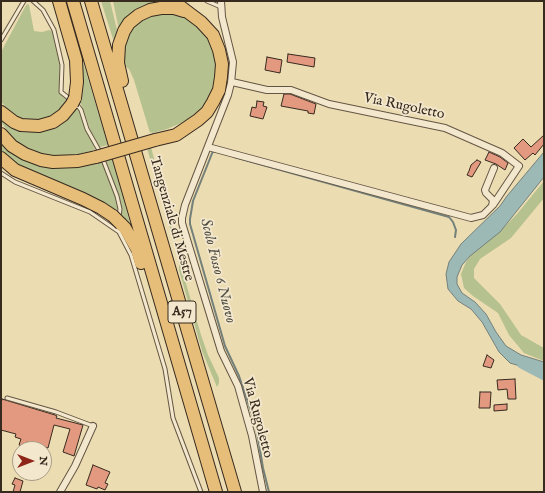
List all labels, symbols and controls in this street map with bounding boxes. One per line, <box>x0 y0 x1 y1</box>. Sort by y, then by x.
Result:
street label: Via Rugoletto <box>362 90 446 124</box>
street label: Tangenziale di Mestre <box>145 155 197 283</box>
water label: Scolo Fosso 6 Nuovo <box>195 217 239 325</box>
road number: A57 <box>168 301 196 323</box>
street label: Via Rugoletto <box>238 376 276 460</box>
north arrow <box>12 441 52 481</box>
text: N <box>36 456 50 466</box>

